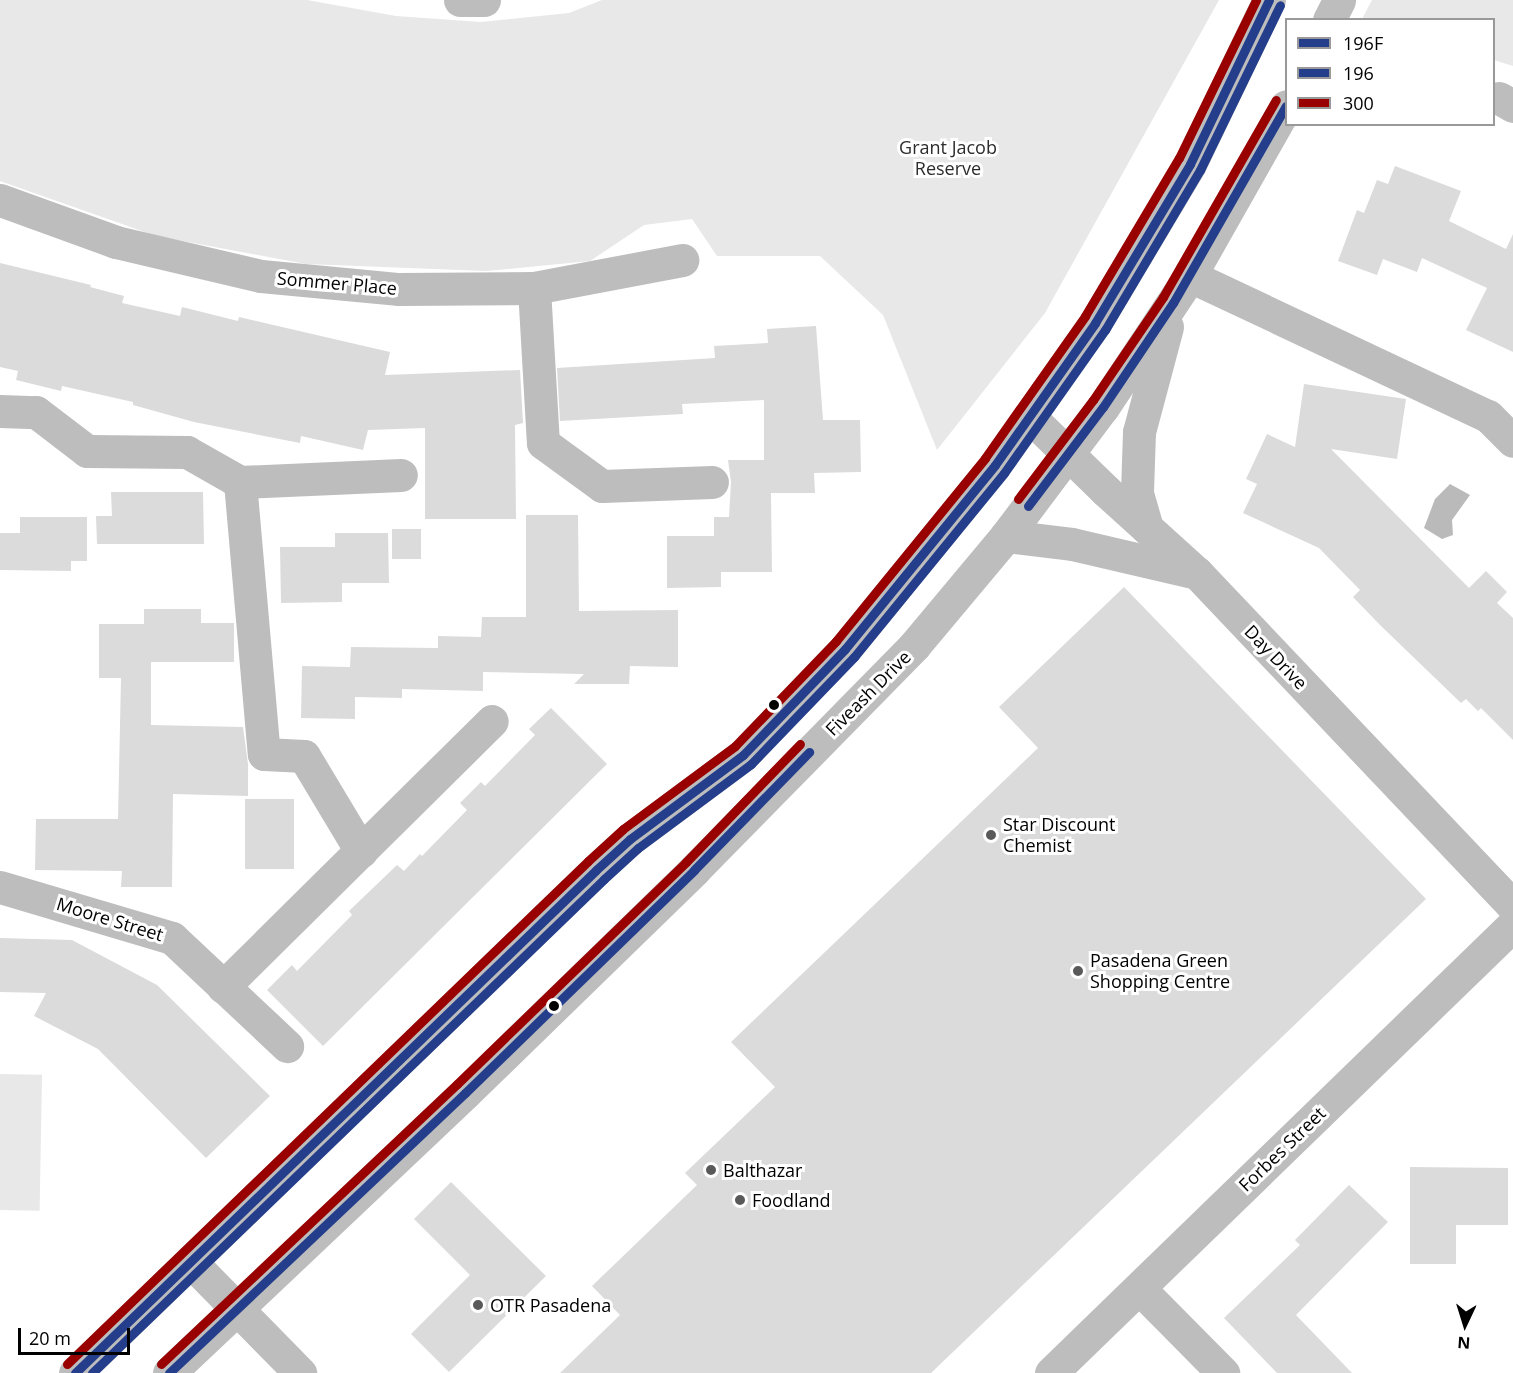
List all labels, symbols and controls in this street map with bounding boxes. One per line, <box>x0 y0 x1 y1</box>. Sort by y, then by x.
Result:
legend <box>1285 18 1495 126</box>
text: 196F <box>1343 31 1383 55</box>
text: 196 <box>1343 61 1374 85</box>
text: 300 <box>1343 91 1374 115</box>
park label: Grant Jacob Reserve <box>899 137 997 180</box>
street label: Sommer Place <box>276 267 398 299</box>
street label: Day Drive <box>1240 620 1312 694</box>
street label: Fiveash Drive <box>821 646 915 740</box>
unlabelled marker <box>768 699 780 711</box>
place label: Star Discount Chemist <box>1003 814 1115 856</box>
marker: Star Discount Chemist <box>984 828 998 842</box>
street label: Moore Street <box>54 893 166 945</box>
place label: Pasadena Green Shopping Centre <box>1090 950 1230 992</box>
marker: Pasadena Green Shopping Centre <box>1071 964 1085 978</box>
unlabelled marker <box>548 1000 560 1012</box>
street label: Forbes Street <box>1234 1102 1330 1196</box>
place label: Balthazar <box>723 1159 802 1181</box>
marker: Balthazar <box>704 1163 718 1177</box>
place label: Foodland <box>752 1189 831 1211</box>
marker: Foodland <box>733 1193 747 1207</box>
place label: OTR Pasadena <box>490 1294 611 1316</box>
north arrow <box>1435 1295 1495 1355</box>
marker: OTR Pasadena <box>471 1298 485 1312</box>
scale bar <box>21 1316 134 1354</box>
text: 20 m <box>29 1326 71 1350</box>
text: N <box>1456 1332 1471 1354</box>

